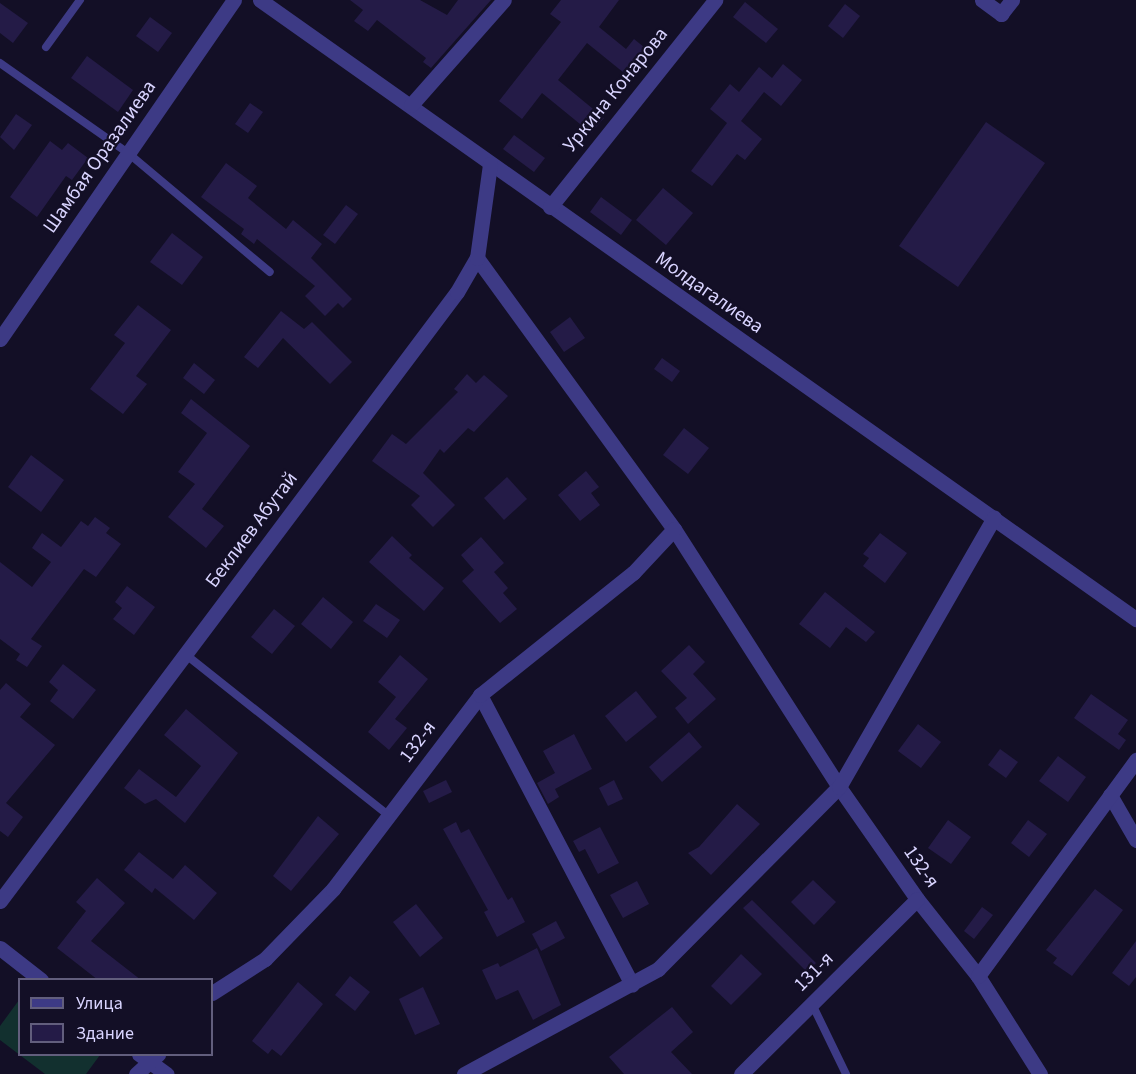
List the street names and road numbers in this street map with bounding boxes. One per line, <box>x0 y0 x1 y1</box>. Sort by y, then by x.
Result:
street label: Уркина Конарова <box>559 23 673 157</box>
street label: Шамбая Оразалиева <box>38 76 162 238</box>
street label: Молдагалиева <box>650 247 768 339</box>
street label: Беклиев Абутай <box>201 467 303 593</box>
street label: 132-я <box>395 716 441 768</box>
street label: 132-я <box>898 841 944 893</box>
street label: 131-я <box>789 947 839 997</box>

